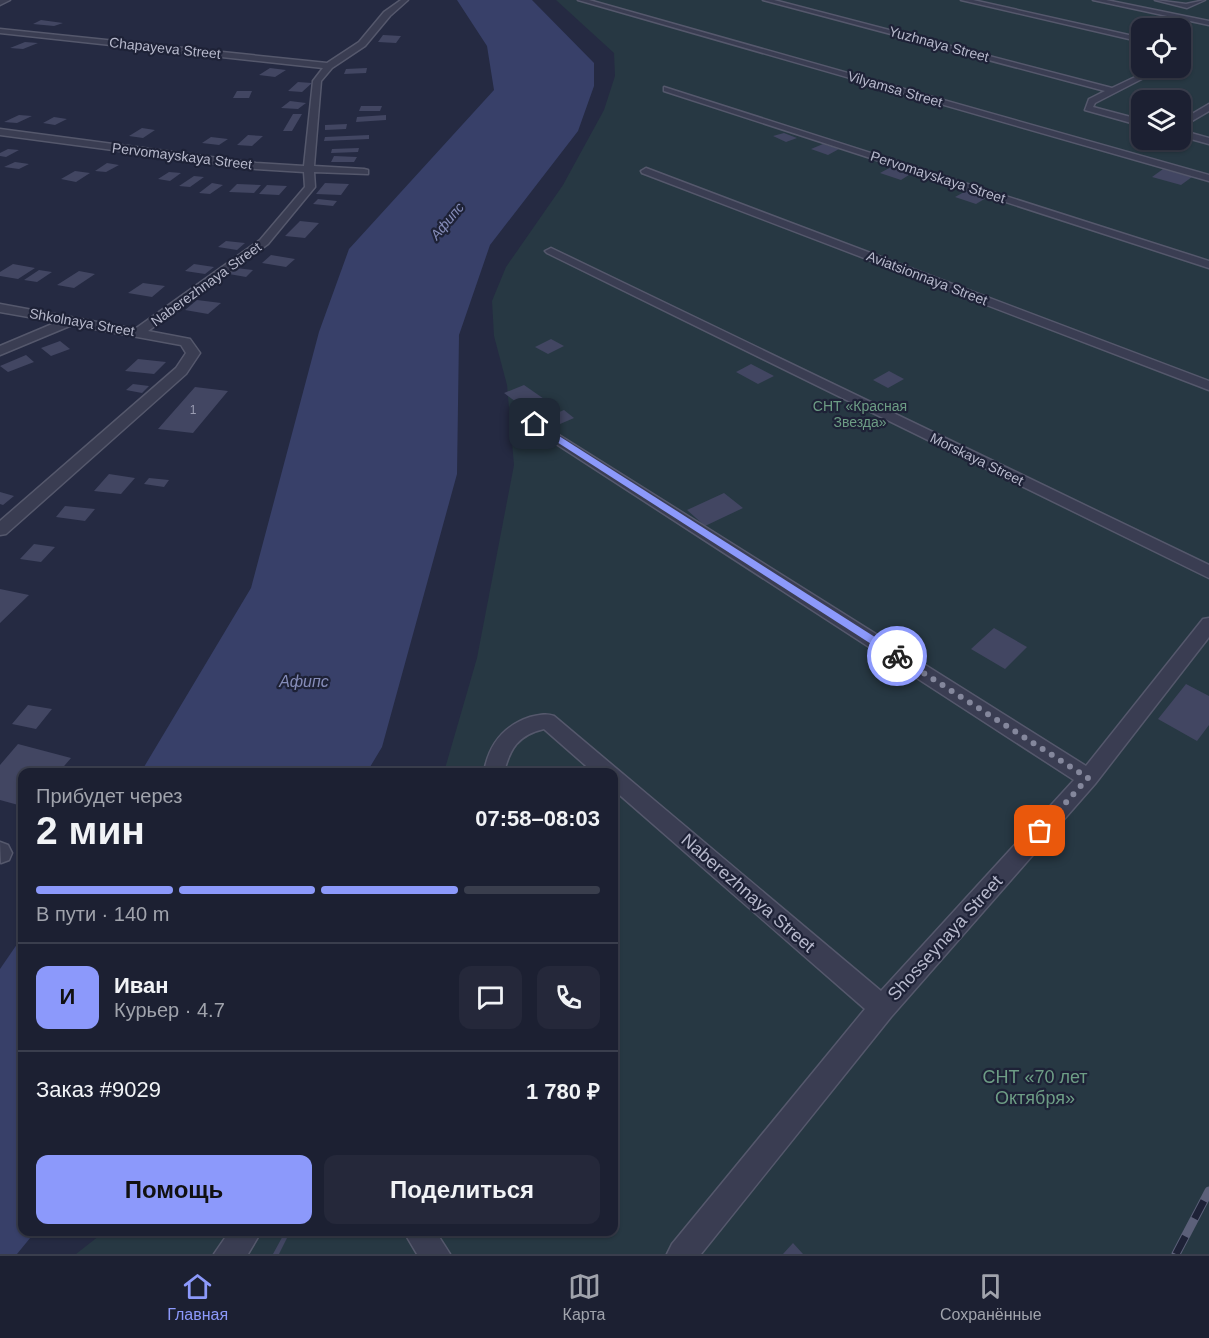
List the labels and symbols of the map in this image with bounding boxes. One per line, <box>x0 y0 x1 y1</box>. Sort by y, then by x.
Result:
street label: Yuzhnaya Street <box>887 23 991 65</box>
street label: Chapayeva Street <box>108 34 222 62</box>
street label: Vilyamsa Street <box>846 68 944 110</box>
street label: Pervomayskaya Street <box>111 139 253 173</box>
street label: Pervomayskaya Street <box>869 148 1008 206</box>
water label: Афипс <box>426 199 467 244</box>
street label: Naberezhnaya Street <box>148 239 264 329</box>
street label: Aviatsionnaya Street <box>864 248 990 308</box>
street label: Shkolnaya Street <box>28 305 136 339</box>
pin <box>509 398 560 449</box>
park label: СНТ «Красная Звезда» <box>813 398 907 430</box>
house number: 1 <box>190 403 197 417</box>
street label: Morskaya Street <box>928 429 1026 489</box>
courier <box>867 626 927 686</box>
water label: Афипс <box>278 673 329 690</box>
pin <box>1014 805 1065 856</box>
street label: Naberezhnaya Street <box>677 830 819 956</box>
street label: Shosseynaya Street <box>884 871 1006 1005</box>
park label: СНТ «70 лет Октября» <box>982 1067 1088 1108</box>

